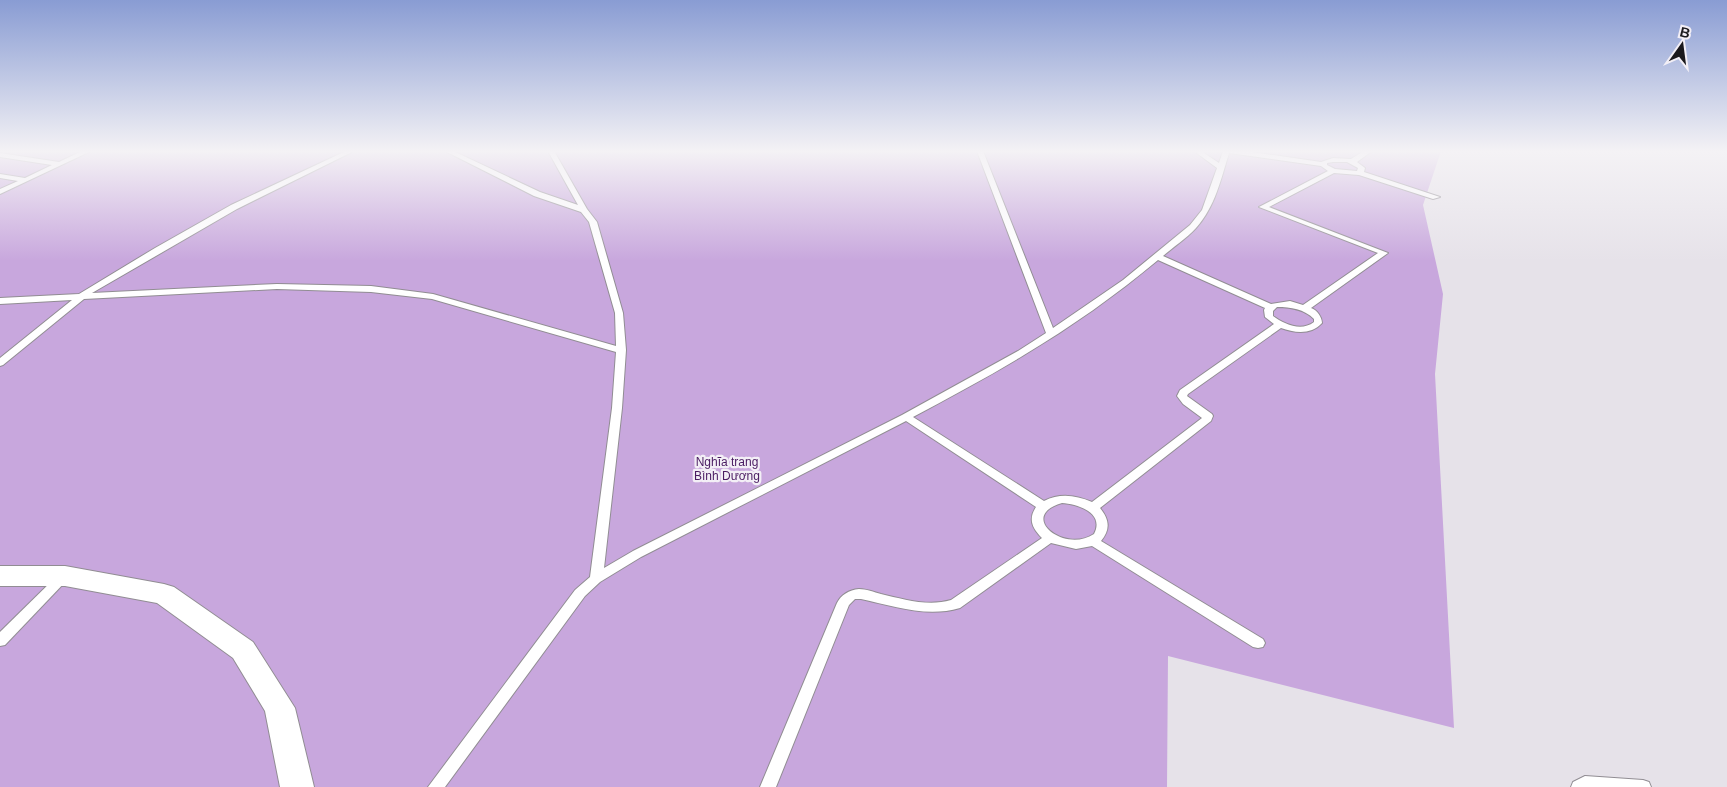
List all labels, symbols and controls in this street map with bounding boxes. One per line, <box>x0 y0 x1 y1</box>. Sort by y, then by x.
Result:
north arrow <box>1657 20 1707 70</box>
text: B <box>1678 23 1692 41</box>
park label: Nghĩa trang Bình Dương <box>694 455 760 483</box>

